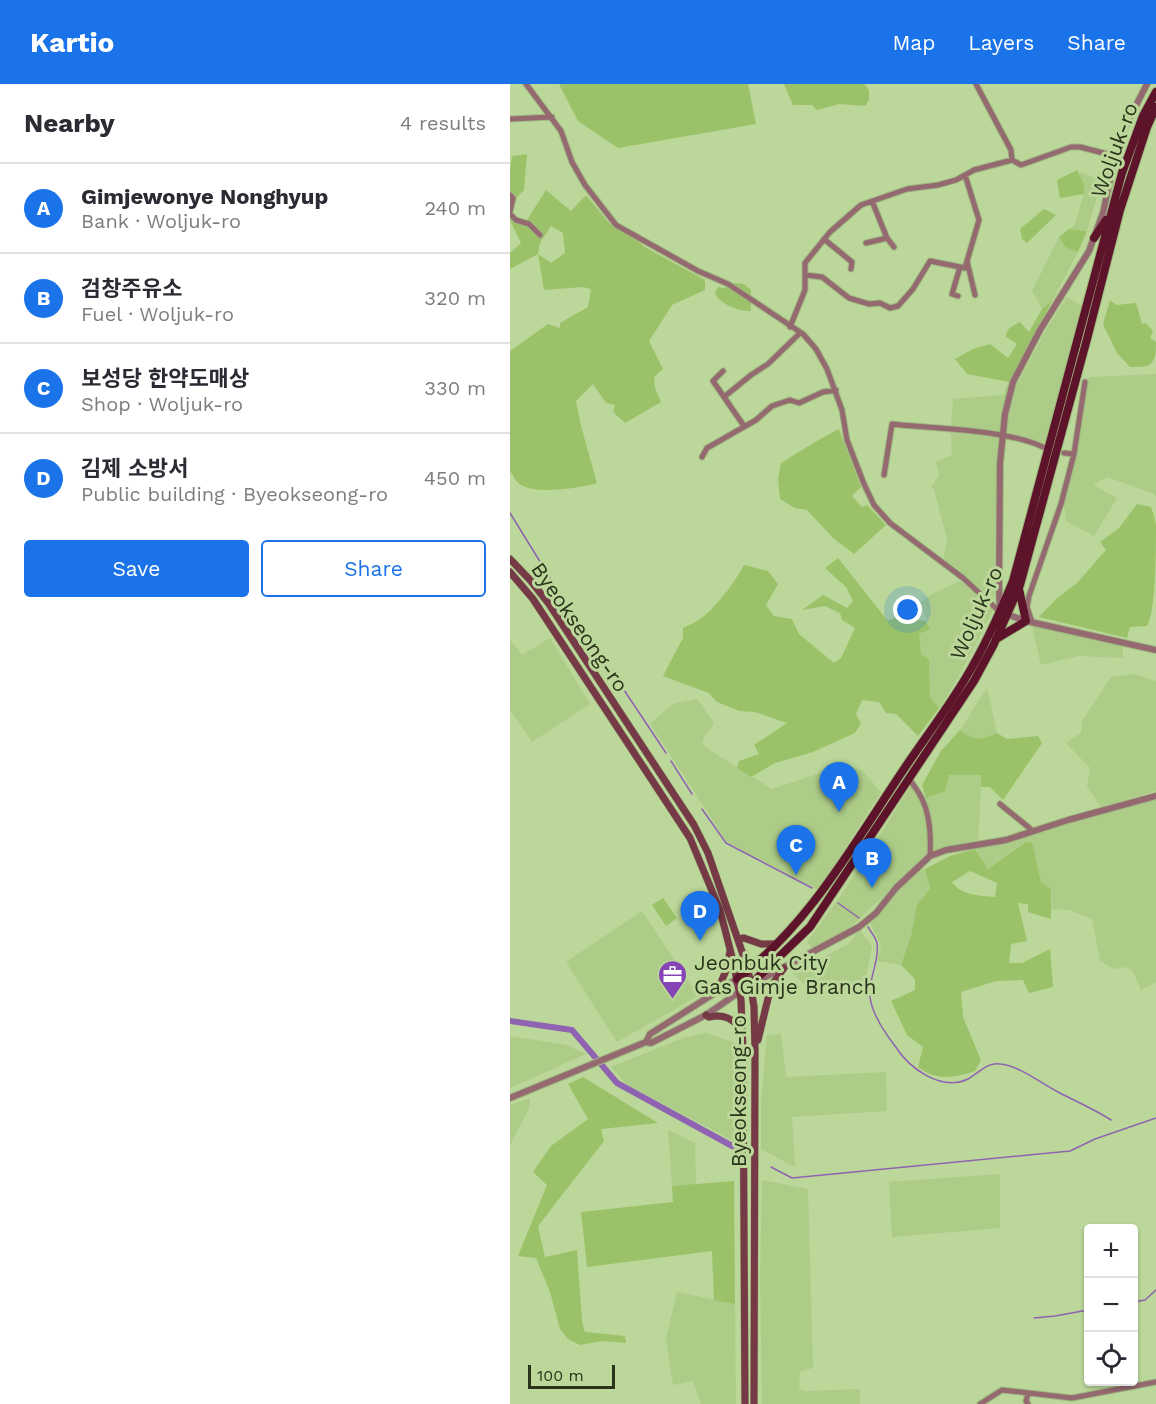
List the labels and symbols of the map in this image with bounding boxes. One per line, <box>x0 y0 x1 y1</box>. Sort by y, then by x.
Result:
street label: Woljuk-ro <box>1085 99 1143 201</box>
street label: Byeokseong-ro <box>526 557 634 697</box>
street label: Woljuk-ro <box>944 563 1008 663</box>
your location <box>893 595 922 624</box>
pin: A <box>820 762 858 812</box>
pin: C <box>776 826 816 875</box>
pin: B <box>852 838 892 888</box>
pin: D <box>680 892 720 941</box>
place label: Jeonbuk City Gas Gimje Branch <box>694 950 877 999</box>
office icon: Jeonbuk City Gas Gimje Branch <box>657 958 689 1000</box>
street label: Byeokseong-ro <box>726 1015 751 1167</box>
scale bar <box>528 1362 615 1390</box>

